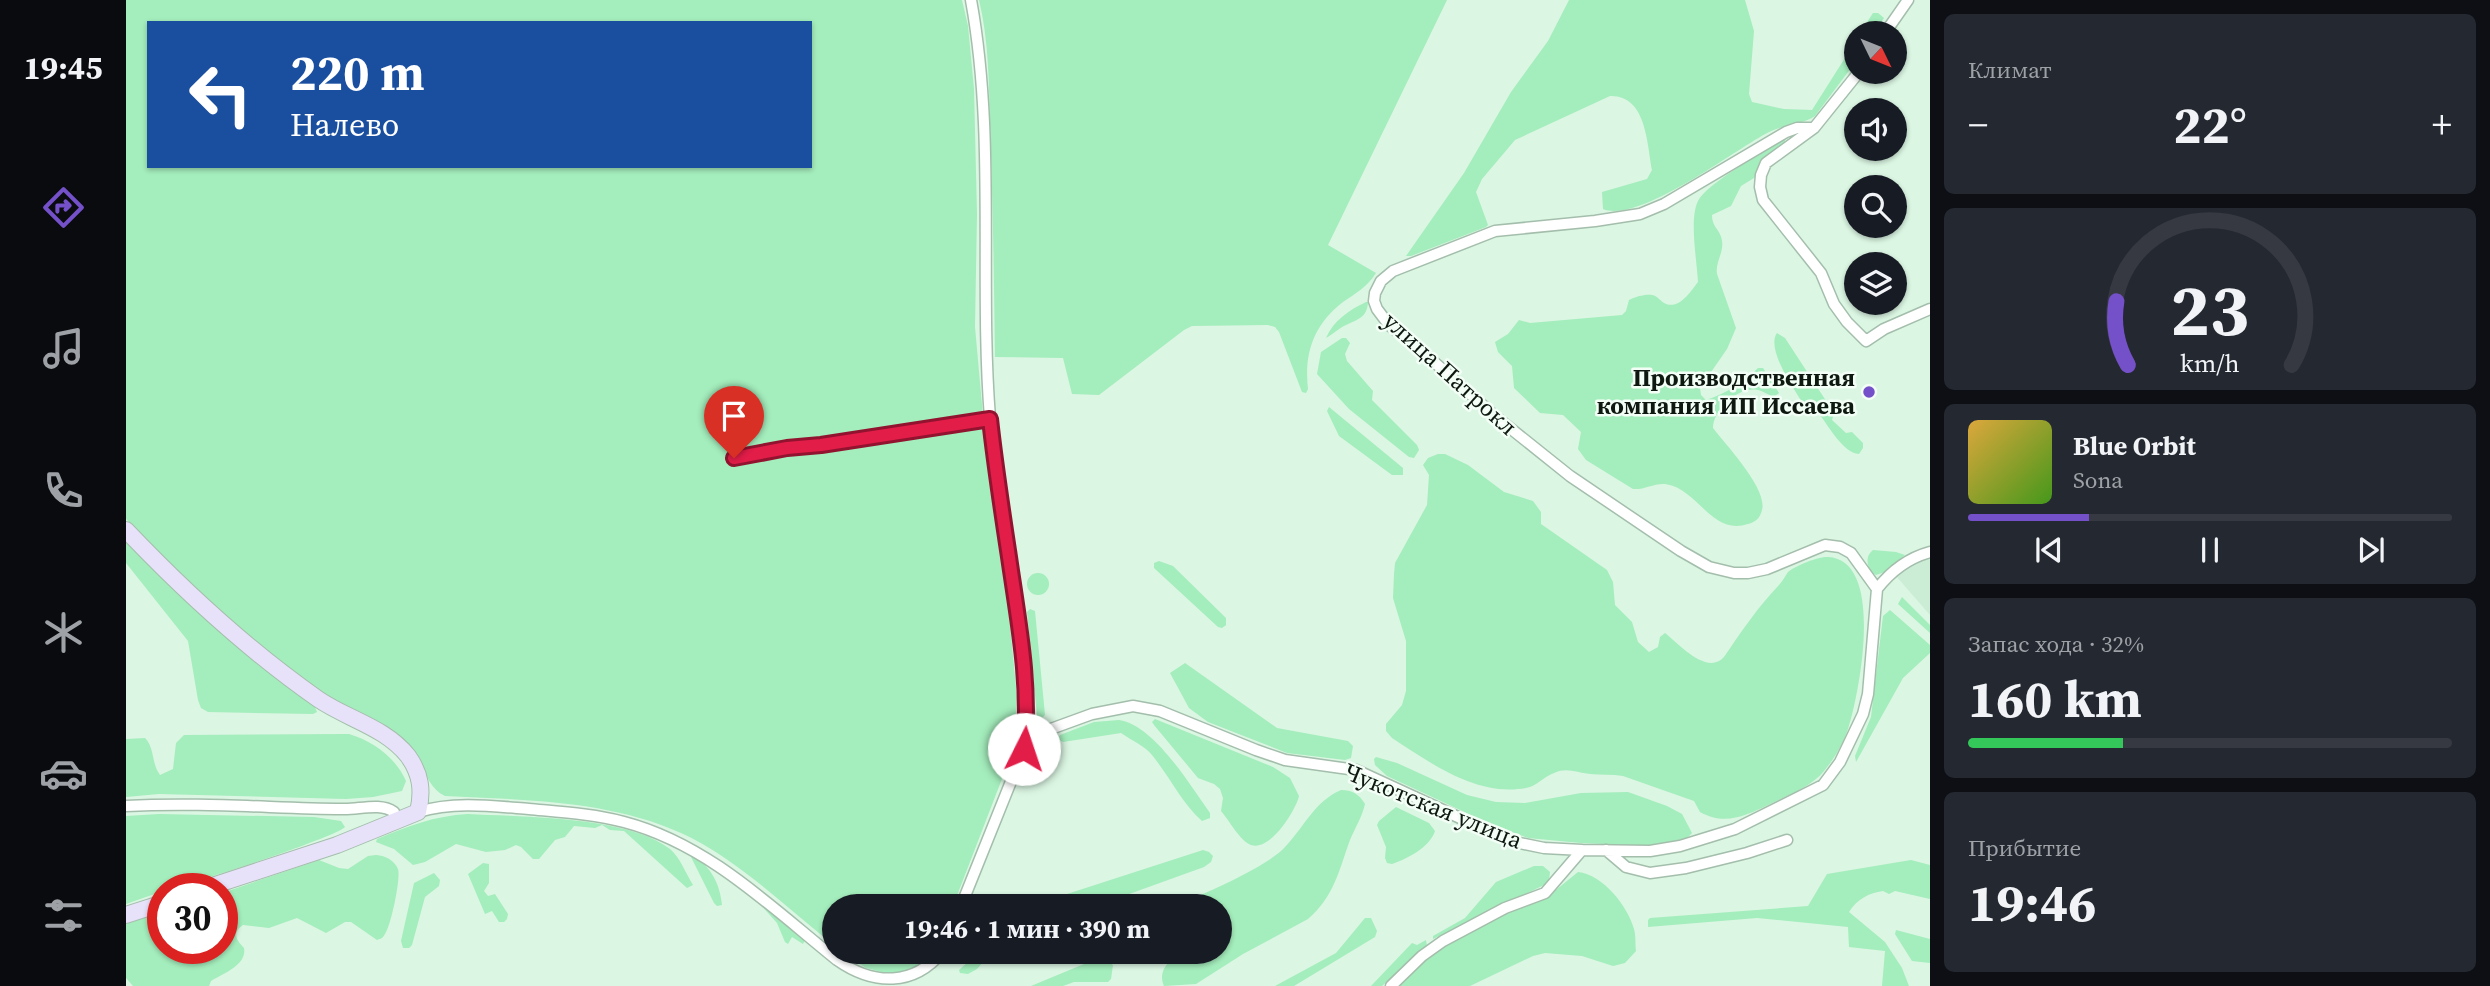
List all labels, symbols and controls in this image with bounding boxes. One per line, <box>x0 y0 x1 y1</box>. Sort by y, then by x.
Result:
north arrow <box>1844 21 1908 84</box>
map controls <box>1844 21 1907 315</box>
text: 220 m <box>290 39 425 106</box>
text: 19:45 <box>24 46 102 90</box>
icon: left <box>175 49 266 140</box>
text: Климат <box>1968 54 2052 86</box>
text: 22° <box>2173 89 2247 160</box>
button: sound <box>1844 98 1907 161</box>
text: − <box>1968 99 1988 151</box>
text: + <box>2432 99 2452 151</box>
text: Налево <box>290 103 399 147</box>
button: search <box>1844 175 1907 238</box>
icon: directions <box>39 183 88 232</box>
button: layers <box>1844 252 1907 315</box>
text: 23 <box>2171 260 2249 359</box>
street label: улица Патрокл <box>1376 305 1525 443</box>
icon: music <box>39 324 88 373</box>
text: km/h <box>2180 346 2240 380</box>
place label: Производственная компания ИП Иссаева <box>1597 361 1855 422</box>
marker: Производственная компания ИП Иссаева <box>1861 384 1877 400</box>
pin <box>704 386 764 458</box>
icon: arrive <box>715 397 753 435</box>
text: Blue Orbit <box>2073 428 2196 464</box>
text: Sona <box>2073 464 2123 496</box>
icon: phone <box>39 466 88 515</box>
icon: previous <box>2030 531 2068 569</box>
icon: pause <box>2191 531 2229 569</box>
icon: next <box>2352 531 2390 569</box>
icon: climate <box>39 608 88 657</box>
text: Запас хода · 32% <box>1968 628 2144 660</box>
text: 160 km <box>1968 663 2142 734</box>
position arrow <box>987 712 1061 786</box>
icon: car <box>39 749 88 798</box>
street label: Чукотская улица <box>1339 755 1528 857</box>
text: Прибытие <box>1968 832 2081 864</box>
text: 19:46 <box>1968 867 2096 938</box>
speed limit sign: 30 <box>147 873 238 964</box>
icon: filters <box>39 891 88 940</box>
text: 19:46 · 1 мин · 390 m <box>904 911 1150 947</box>

